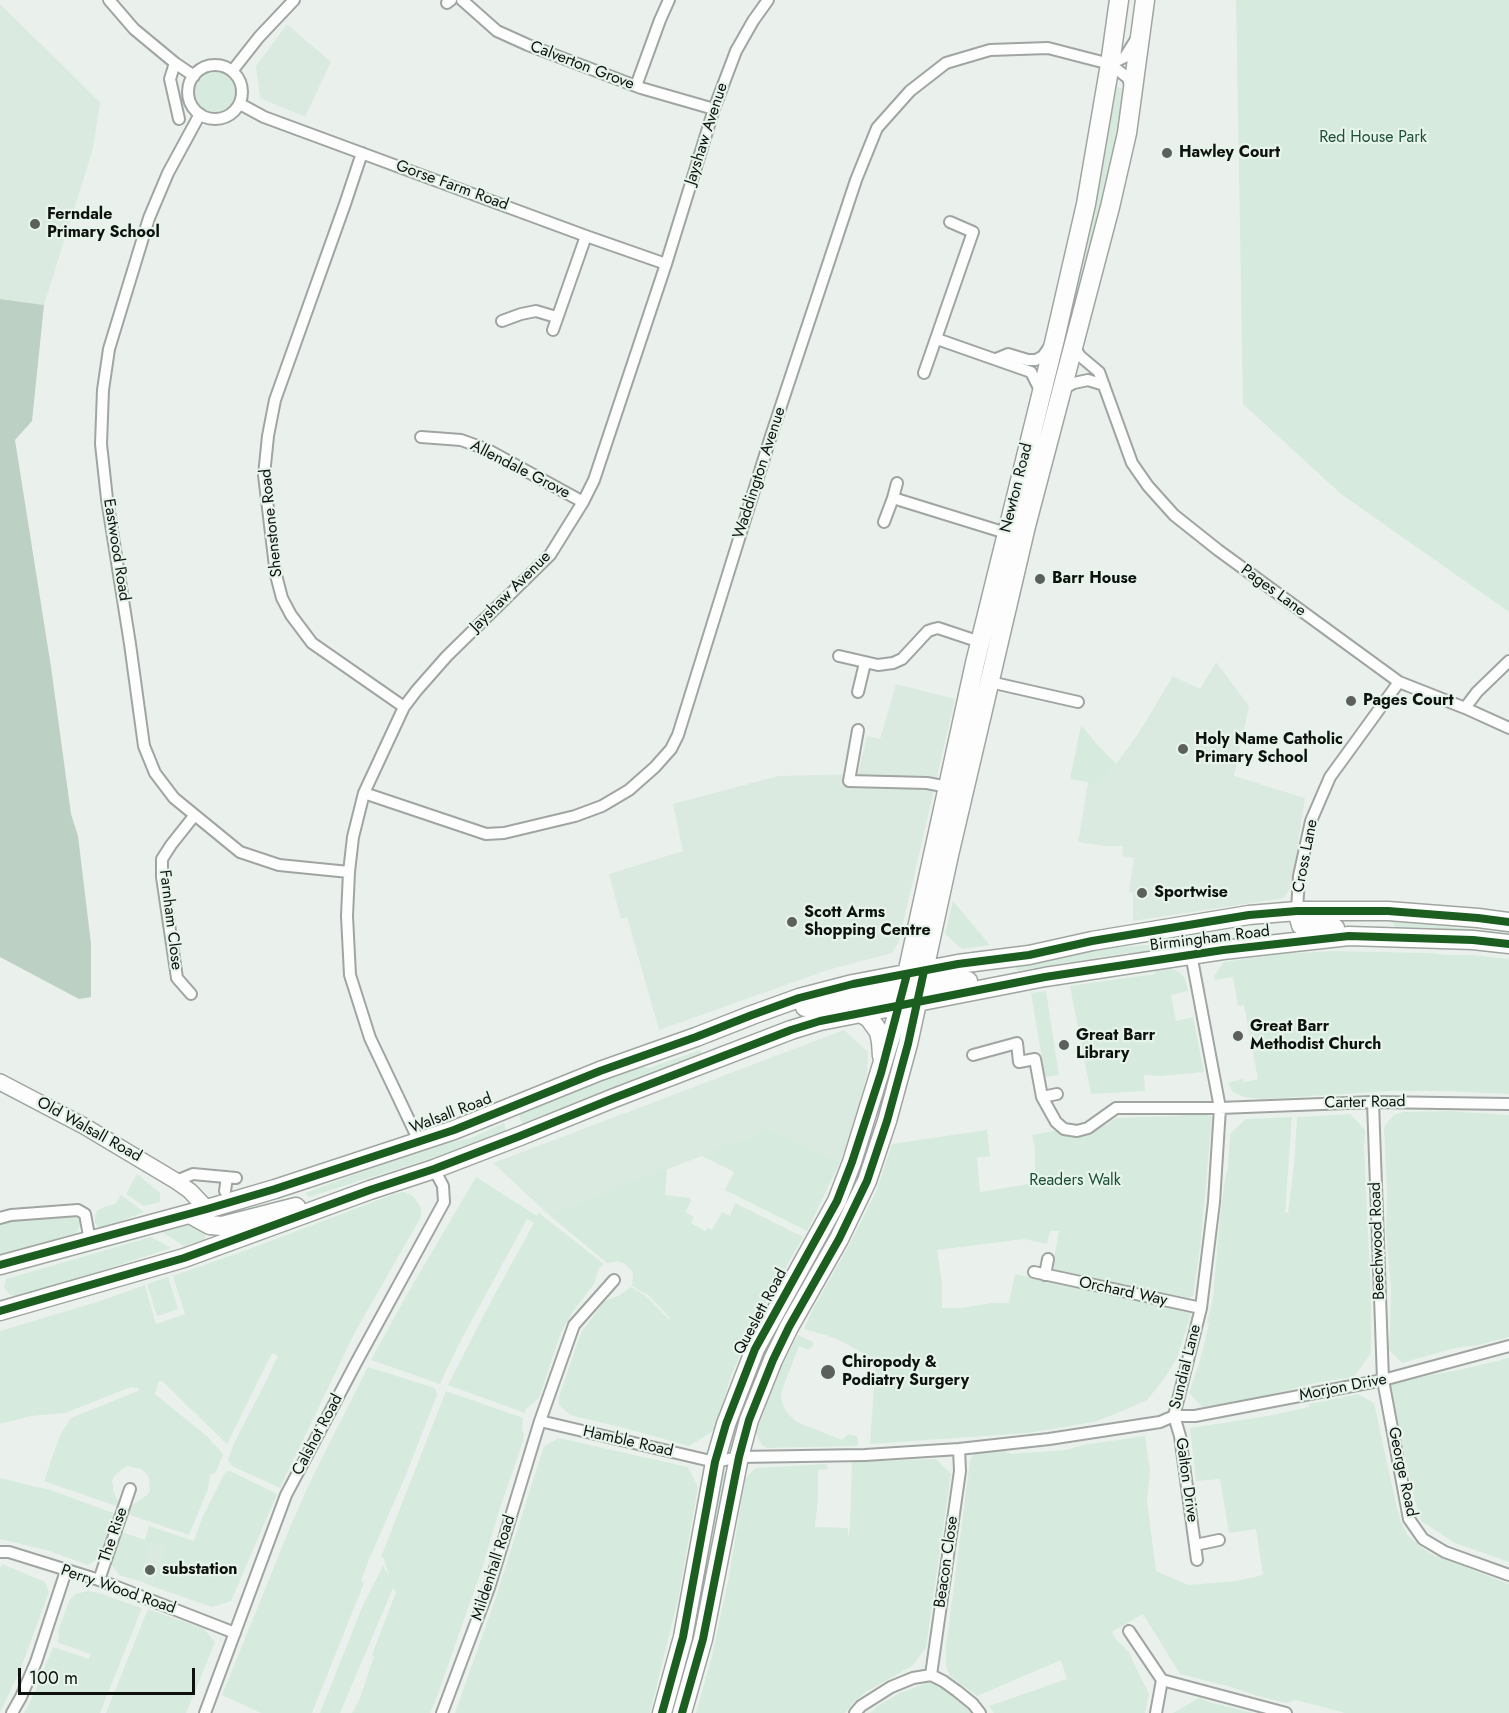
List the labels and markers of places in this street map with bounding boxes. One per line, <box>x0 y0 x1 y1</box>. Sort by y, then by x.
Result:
place label: Hawley Court <box>1179 143 1280 163</box>
marker: Hawley Court <box>1160 146 1174 160</box>
place label: Ferndale Primary School <box>47 205 160 243</box>
marker: Ferndale Primary School <box>28 217 42 231</box>
place label: Barr House <box>1052 569 1137 589</box>
marker: Barr House <box>1033 572 1047 586</box>
place label: Pages Court <box>1363 691 1454 711</box>
marker: Pages Court <box>1344 694 1358 708</box>
place label: Holy Name Catholic Primary School <box>1195 730 1343 768</box>
marker: Holy Name Catholic Primary School <box>1176 742 1190 756</box>
place label: Sportwise <box>1154 883 1228 903</box>
marker: Sportwise <box>1135 886 1149 900</box>
place label: Scott Arms Shopping Centre <box>804 903 931 941</box>
marker: Scott Arms Shopping Centre <box>785 915 799 929</box>
place label: Great Barr Methodist Church <box>1250 1017 1381 1055</box>
place label: Great Barr Library <box>1076 1026 1155 1064</box>
marker: Great Barr Methodist Church <box>1231 1029 1245 1043</box>
marker: Great Barr Library <box>1057 1038 1071 1052</box>
place label: Chiropody & Podiatry Surgery <box>842 1353 969 1391</box>
marker: Chiropody & Podiatry Surgery <box>819 1363 837 1381</box>
place label: substation <box>162 1560 238 1580</box>
marker: substation <box>143 1563 157 1577</box>

